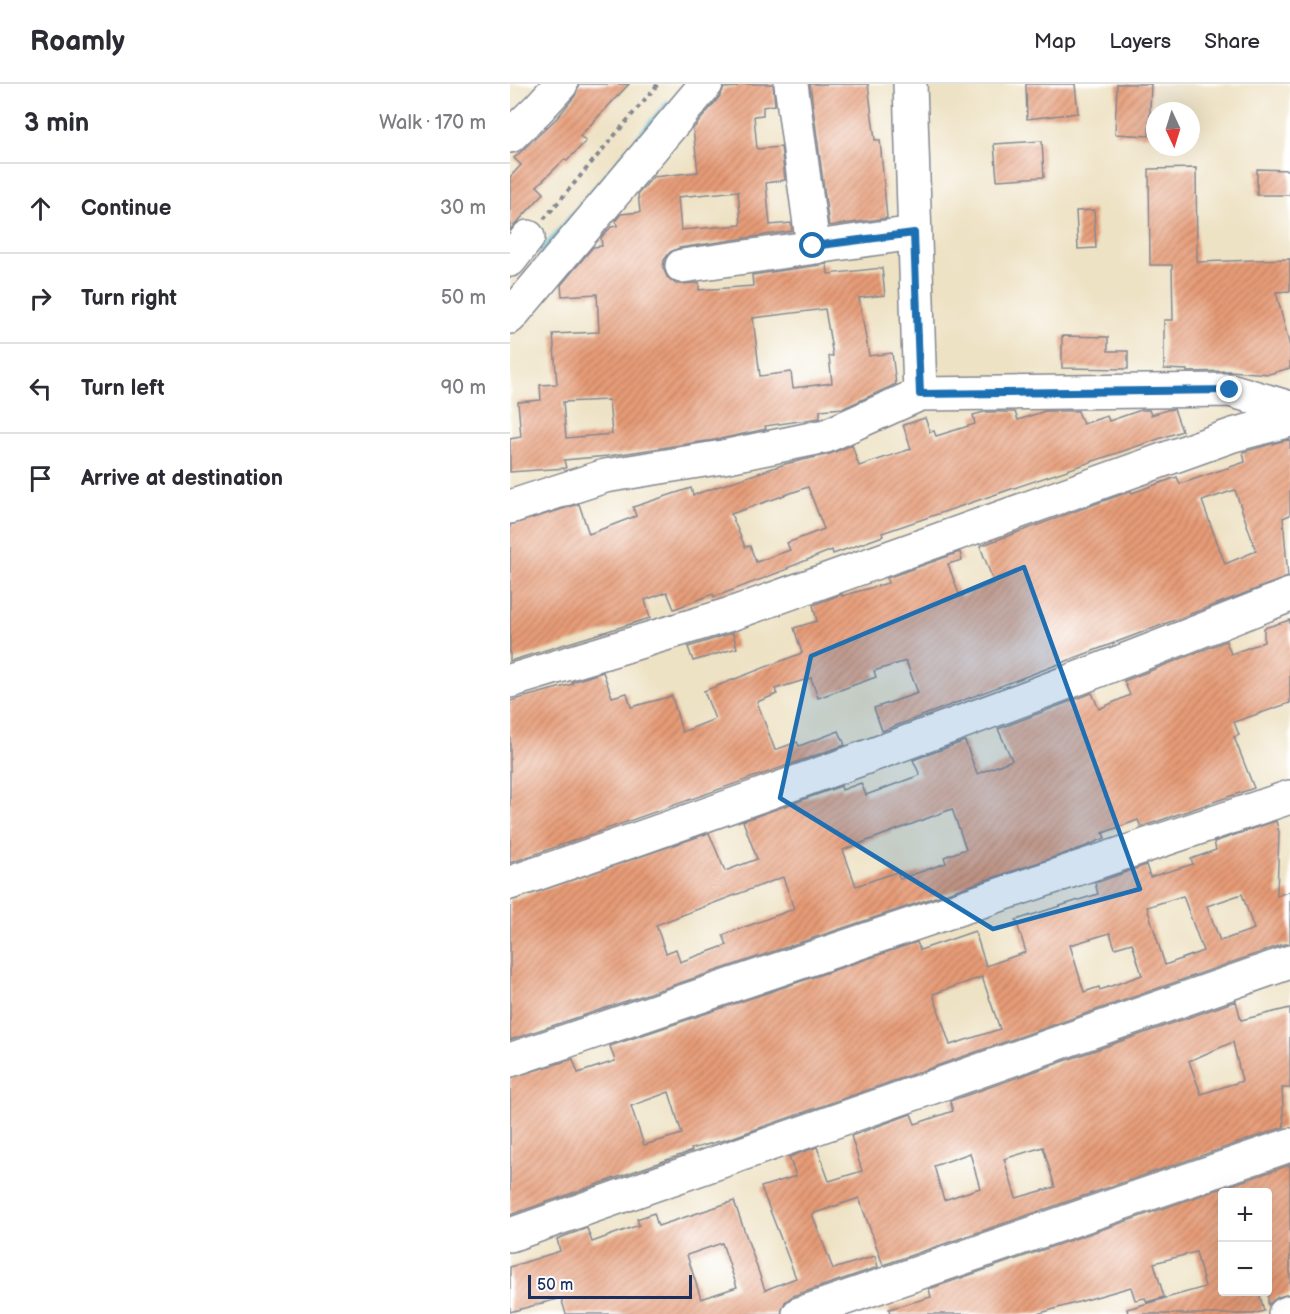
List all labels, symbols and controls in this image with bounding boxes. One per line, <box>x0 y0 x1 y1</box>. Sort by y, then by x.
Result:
text: Roamly <box>30 25 125 58</box>
text: Map <box>1034 29 1076 54</box>
text: Layers <box>1109 29 1171 54</box>
text: Share <box>1204 29 1260 54</box>
north arrow <box>1146 102 1200 156</box>
text: 3 min <box>24 108 89 139</box>
text: Walk · 170 m <box>379 111 486 135</box>
icon: ahead <box>24 192 57 225</box>
text: Continue <box>81 195 171 222</box>
text: 30 m <box>440 196 486 220</box>
route start <box>799 232 825 258</box>
icon: right <box>24 282 57 315</box>
text: Turn right <box>81 285 177 312</box>
text: 50 m <box>441 286 486 310</box>
icon: left <box>24 372 57 405</box>
text: Turn left <box>81 375 165 402</box>
text: 90 m <box>441 376 486 400</box>
route end <box>1216 376 1242 402</box>
icon: arrive <box>24 462 57 495</box>
text: Arrive at destination <box>81 465 283 492</box>
map controls <box>1218 1188 1272 1296</box>
button: + <box>1218 1188 1272 1242</box>
button: − <box>1218 1242 1272 1296</box>
scale bar <box>528 1272 692 1300</box>
text: 50 m <box>537 1276 573 1295</box>

